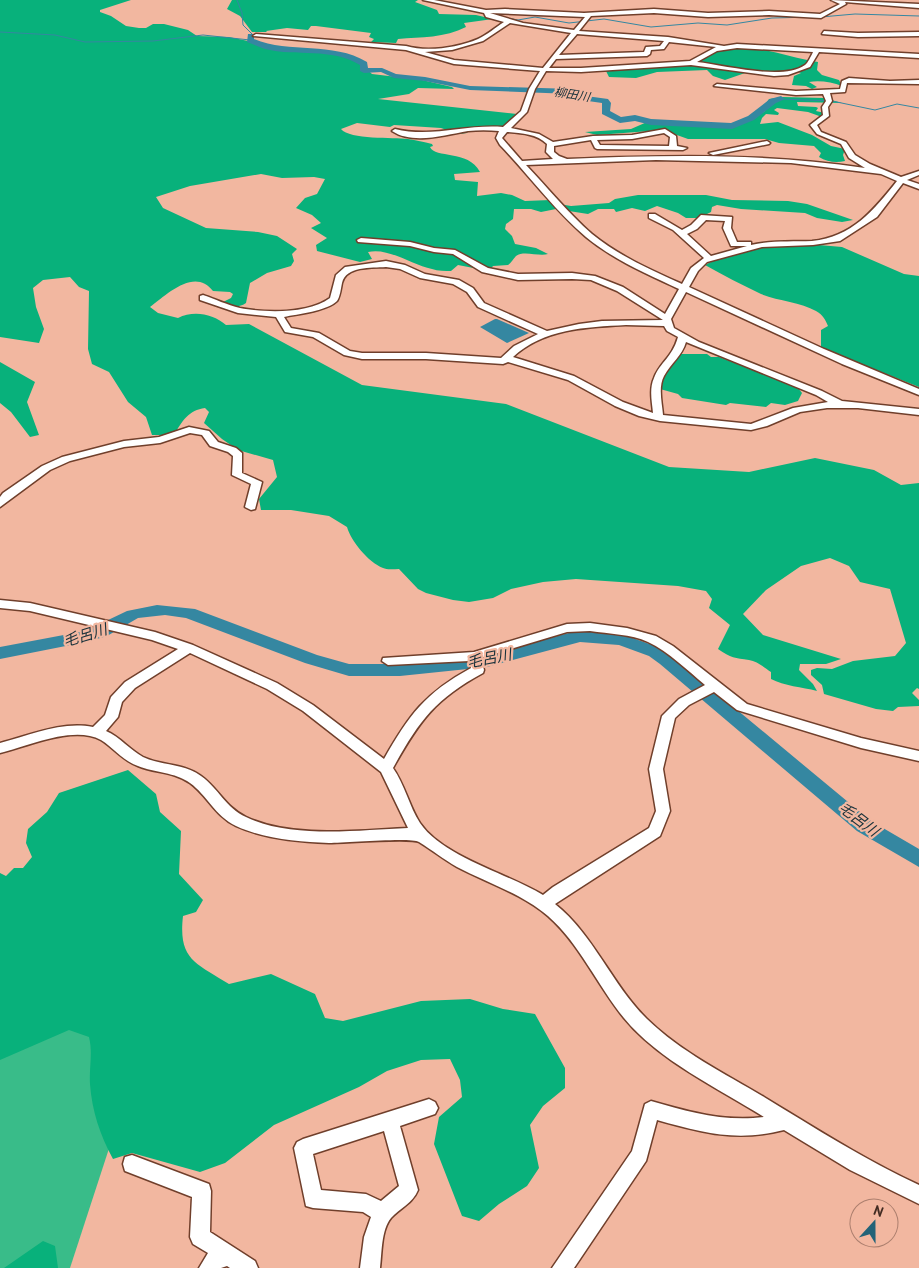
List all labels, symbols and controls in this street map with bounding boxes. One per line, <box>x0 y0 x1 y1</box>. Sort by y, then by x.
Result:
water label: 柳田川 <box>553 84 593 105</box>
water label: 毛呂川 <box>61 619 111 651</box>
water label: 毛呂川 <box>465 644 515 672</box>
water label: 毛呂川 <box>835 798 884 841</box>
north arrow <box>849 1198 899 1248</box>
text: N <box>871 1201 886 1221</box>

